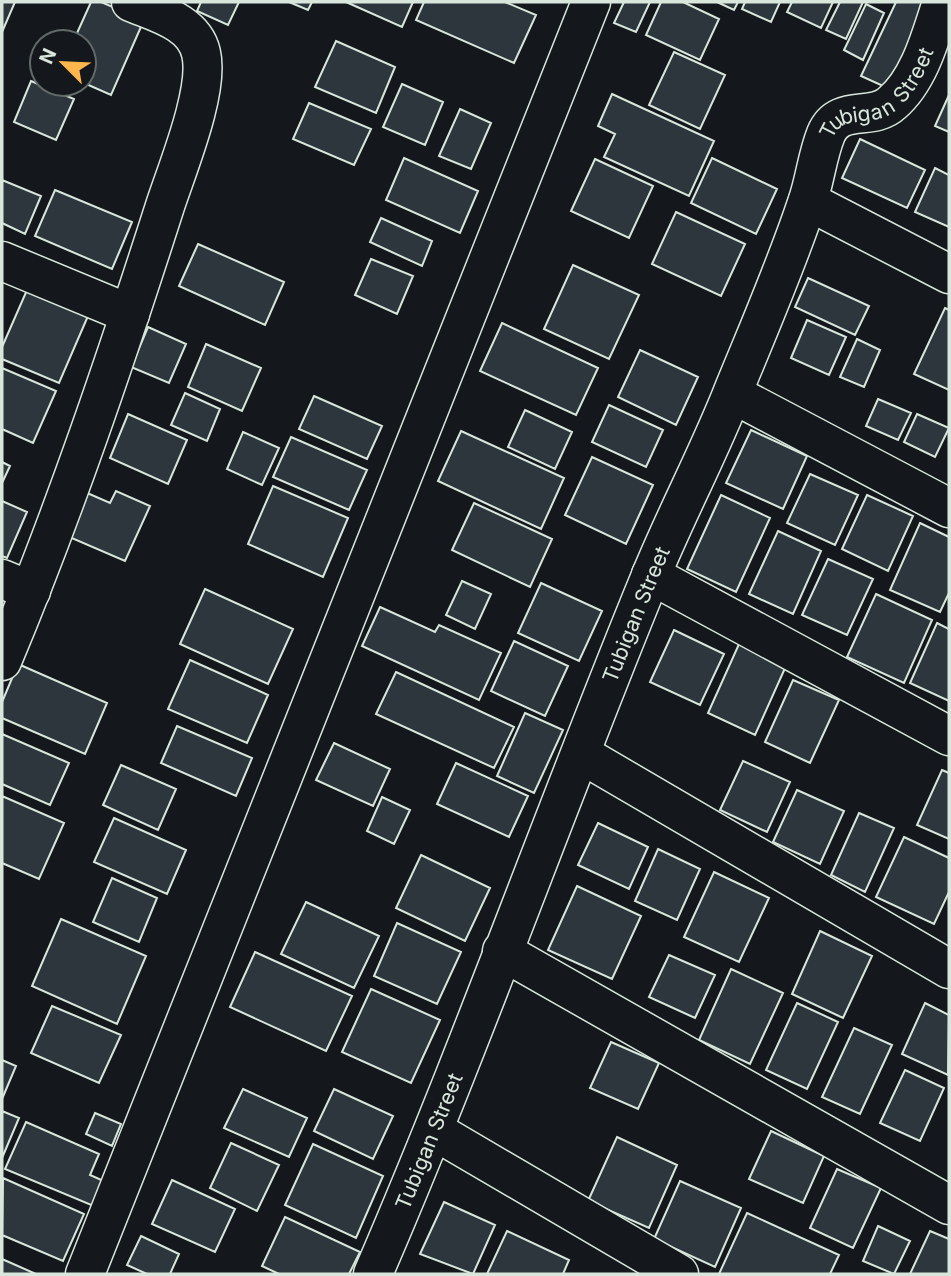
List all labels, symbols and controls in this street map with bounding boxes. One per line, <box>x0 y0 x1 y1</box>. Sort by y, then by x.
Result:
north arrow <box>28 28 98 98</box>
street label: Tubigan Street <box>814 43 938 142</box>
text: N <box>34 45 61 68</box>
street label: Tubigan Street <box>597 542 674 686</box>
street label: Tubigan Street <box>389 1069 467 1213</box>

